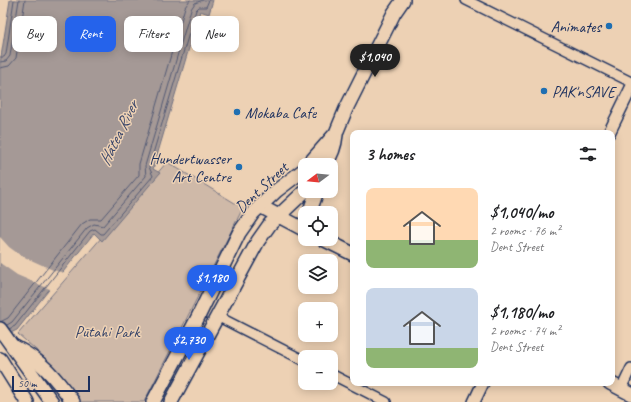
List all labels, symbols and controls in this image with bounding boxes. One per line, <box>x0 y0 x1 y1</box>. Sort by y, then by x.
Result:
chip: Buy <box>12 16 57 52</box>
chip: Rent <box>65 16 116 52</box>
chip: Filters <box>124 16 183 52</box>
chip: New <box>191 16 239 52</box>
place label: Animates <box>551 17 603 37</box>
marker: Animates <box>604 21 614 31</box>
pin: $1,040 <box>342 44 408 78</box>
text: $1,040 <box>359 49 391 65</box>
place label: PAK'nSAVE <box>552 82 617 102</box>
marker: PAK'nSAVE <box>539 86 549 96</box>
water label: Hātea River <box>94 95 144 169</box>
place label: Mokaba Cafe <box>245 103 318 123</box>
marker: Mokaba Cafe <box>232 107 242 117</box>
icon: filters <box>577 143 599 165</box>
text: 3 homes <box>366 144 414 165</box>
place label: Hundertwasser Art Centre <box>150 149 233 187</box>
street label: Dent Street <box>231 157 294 217</box>
north arrow <box>298 158 338 198</box>
map controls <box>298 158 338 390</box>
marker: Hundertwasser Art Centre <box>234 162 244 172</box>
text: $1,040/mo <box>490 202 553 223</box>
icon: home <box>398 204 446 252</box>
button: locate <box>298 206 338 246</box>
text: 2 rooms · 76 m² <box>490 223 560 239</box>
text: Dent Street <box>490 239 543 255</box>
button: layers <box>298 254 338 294</box>
pin: $1,180 <box>179 265 245 299</box>
text: $1,180 <box>196 270 228 286</box>
button: + <box>298 302 338 342</box>
text: $1,180/mo <box>490 302 553 323</box>
icon: home <box>398 304 446 352</box>
park label: Pūtahi Park <box>75 322 141 342</box>
text: 2 rooms · 74 m² <box>490 323 560 339</box>
pin: $2,730 <box>156 327 222 361</box>
text: $2,730 <box>173 332 205 348</box>
text: Dent Street <box>490 339 543 355</box>
button: − <box>298 350 338 390</box>
scale bar <box>12 374 90 393</box>
text: 50 m <box>18 376 37 390</box>

